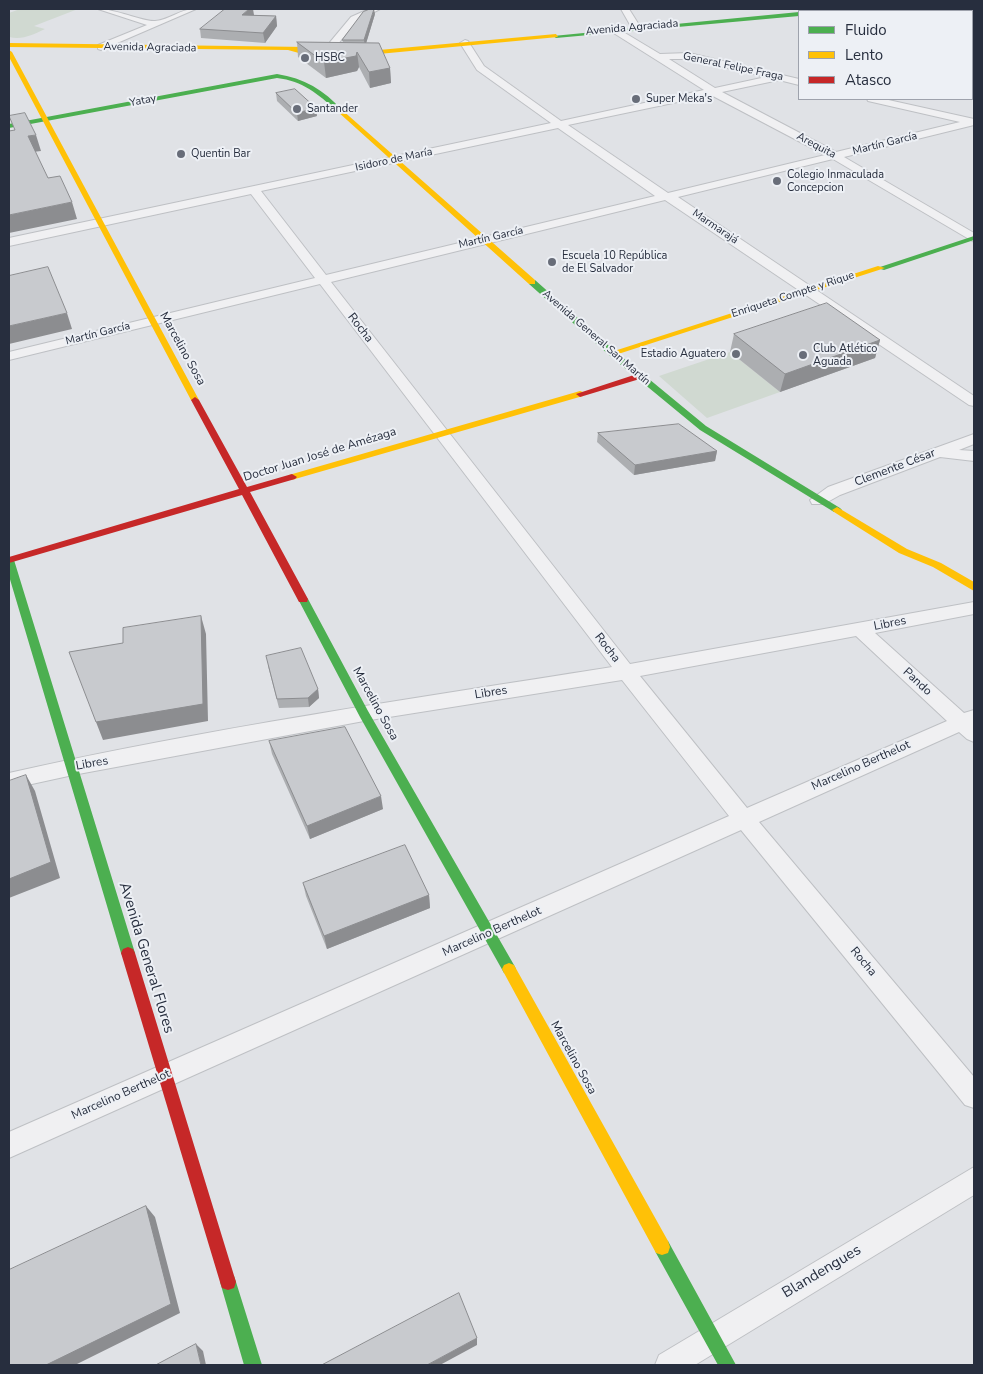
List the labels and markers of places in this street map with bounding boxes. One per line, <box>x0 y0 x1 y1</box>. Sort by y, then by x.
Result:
place label: HSBC <box>315 51 345 65</box>
marker: HSBC <box>299 52 311 64</box>
place label: Super Meka's <box>646 92 712 106</box>
marker: Super Meka's <box>630 93 642 105</box>
place label: Santander <box>307 102 358 116</box>
marker: Santander <box>291 103 303 115</box>
place label: Quentin Bar <box>191 147 250 161</box>
marker: Quentin Bar <box>175 148 187 160</box>
place label: Colegio Inmaculada Concepcion <box>787 168 884 194</box>
marker: Colegio Inmaculada Concepcion <box>771 175 783 187</box>
place label: Escuela 10 República de El Salvador <box>562 249 667 275</box>
marker: Escuela 10 República de El Salvador <box>546 256 558 268</box>
place label: Club Atlético Aguada <box>813 342 877 368</box>
place label: Estadio Aguatero <box>641 347 726 361</box>
marker: Estadio Aguatero <box>730 348 742 360</box>
marker: Club Atlético Aguada <box>797 349 809 361</box>

